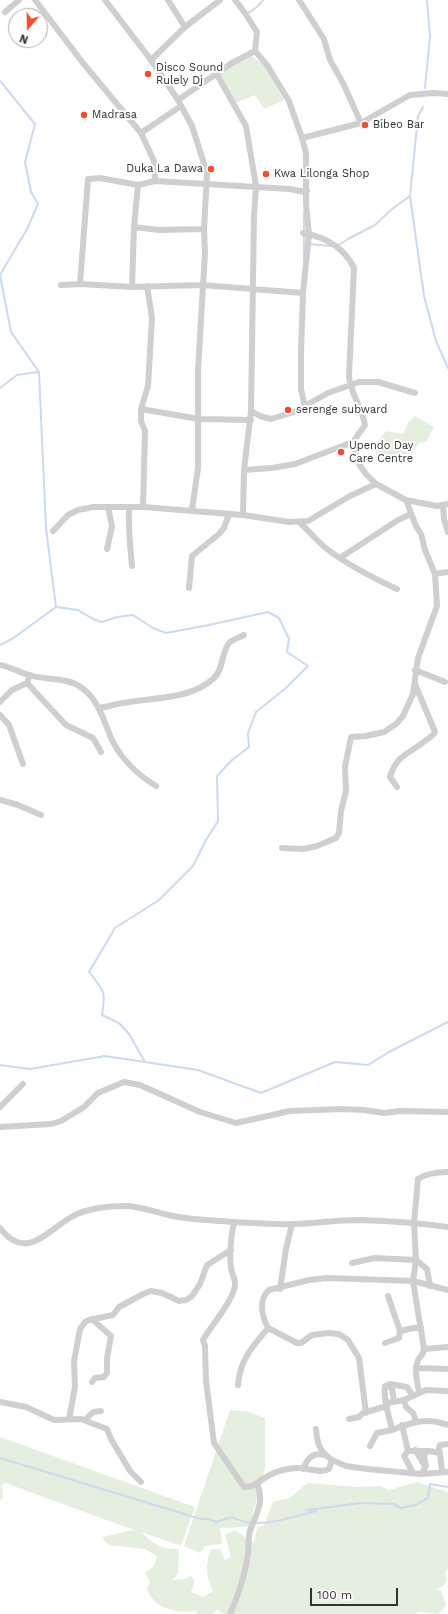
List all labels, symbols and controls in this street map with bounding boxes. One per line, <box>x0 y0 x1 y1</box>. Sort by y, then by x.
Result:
north arrow <box>8 8 48 48</box>
text: N <box>18 31 30 46</box>
place label: Disco Sound Rulely Dj <box>156 61 223 87</box>
marker: Disco Sound Rulely Dj <box>143 69 153 79</box>
place label: Madrasa <box>92 108 137 122</box>
marker: Madrasa <box>79 110 89 120</box>
place label: Bibeo Bar <box>373 118 425 132</box>
marker: Bibeo Bar <box>360 120 370 130</box>
place label: Duka La Dawa <box>126 162 203 176</box>
marker: Duka La Dawa <box>206 164 216 174</box>
place label: Kwa Lilonga Shop <box>274 167 369 181</box>
marker: Kwa Lilonga Shop <box>261 169 271 179</box>
place label: serenge subward <box>296 403 387 417</box>
marker: serenge subward <box>283 405 293 415</box>
place label: Upendo Day Care Centre <box>349 439 414 465</box>
marker: Upendo Day Care Centre <box>336 447 346 457</box>
scale bar <box>312 1580 400 1606</box>
text: 100 m <box>317 1588 352 1602</box>

